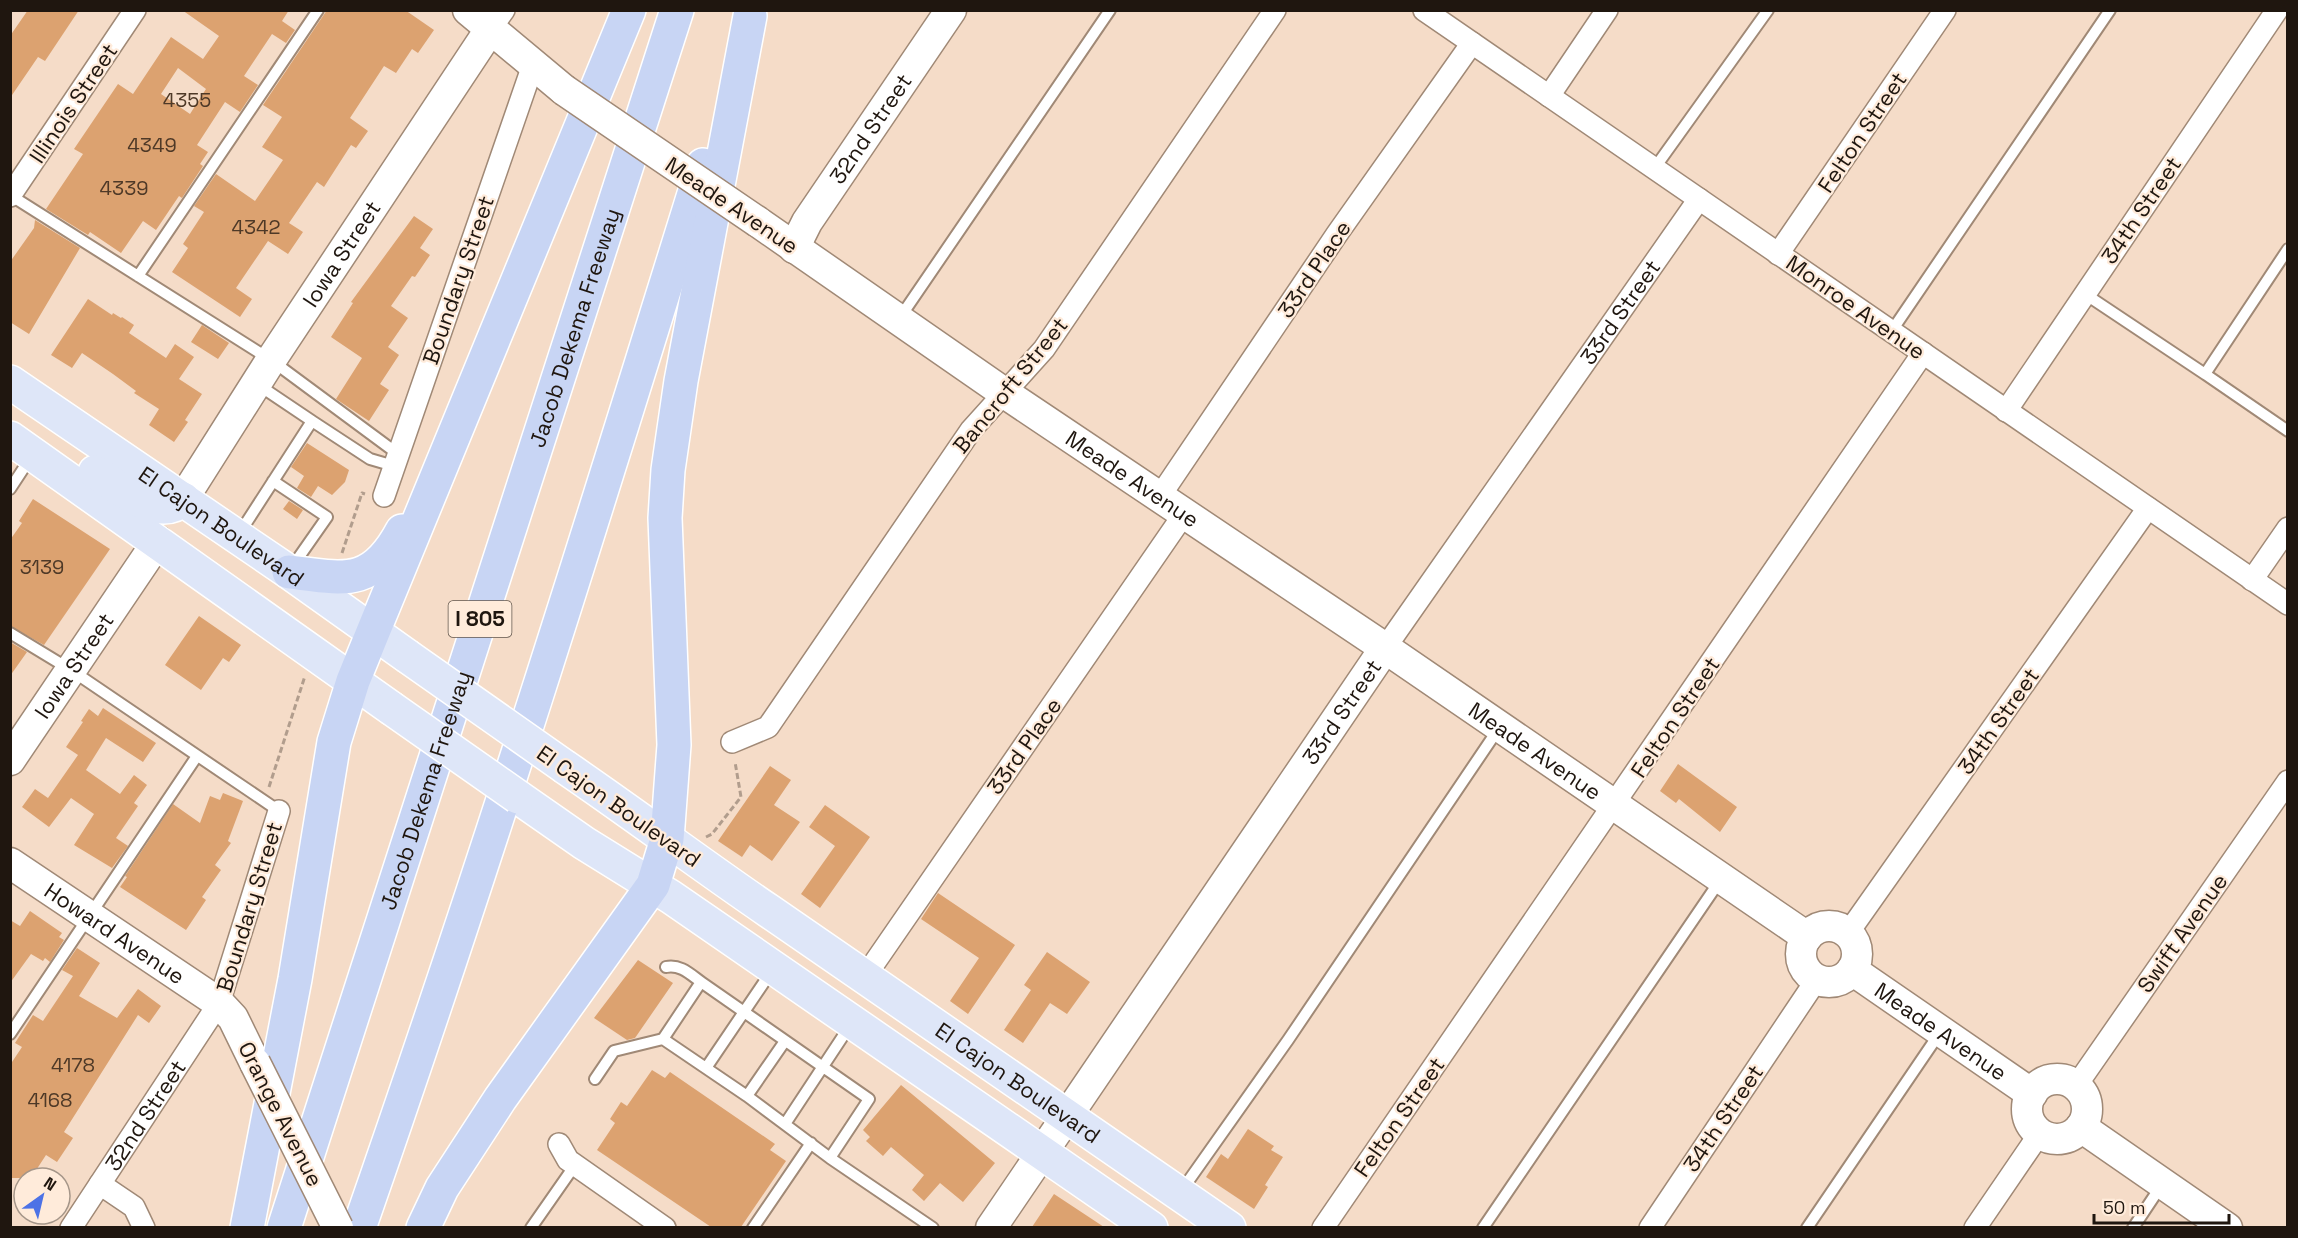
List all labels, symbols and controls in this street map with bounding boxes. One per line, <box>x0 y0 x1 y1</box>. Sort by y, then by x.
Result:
street label: Illinois Street <box>23 38 123 168</box>
street label: Felton Street <box>1811 66 1913 198</box>
street label: 32nd Street <box>823 68 918 189</box>
house number: 4355 <box>163 87 211 113</box>
house number: 4349 <box>127 132 177 158</box>
street label: Meade Avenue <box>660 150 804 260</box>
street label: 34th Street <box>2095 151 2187 269</box>
house number: 4339 <box>100 175 148 201</box>
street label: Boundary Street <box>416 192 500 368</box>
street label: Iowa Street <box>296 195 387 312</box>
street label: Jacob Dekema Freeway <box>523 205 626 451</box>
house number: 4342 <box>231 214 281 240</box>
street label: 33rd Place <box>1271 215 1357 323</box>
street label: Monroe Avenue <box>1781 249 1931 365</box>
street label: 33rd Street <box>1574 254 1666 370</box>
street label: Bancroft Street <box>946 311 1074 459</box>
street label: Meade Avenue <box>1060 424 1204 533</box>
street label: El Cajon Boulevard <box>133 460 310 592</box>
house number: 3139 <box>20 554 64 580</box>
road number: I 805 <box>448 601 512 637</box>
street label: Iowa Street <box>28 607 120 724</box>
street label: Felton Street <box>1624 651 1726 783</box>
street label: 33rd Street <box>1296 654 1387 770</box>
street label: 34th Street <box>1951 662 2045 780</box>
street label: Jacob Dekema Freeway <box>374 667 477 913</box>
street label: 33rd Place <box>981 692 1067 800</box>
street label: Meade Avenue <box>1463 696 1607 806</box>
street label: El Cajon Boulevard <box>531 739 707 873</box>
street label: Boundary Street <box>210 818 288 996</box>
street label: Swift Avenue <box>2131 868 2233 998</box>
street label: Howard Avenue <box>39 876 190 990</box>
street label: Meade Avenue <box>1869 976 2013 1087</box>
street label: El Cajon Boulevard <box>930 1016 1106 1149</box>
street label: Orange Avenue <box>232 1037 330 1191</box>
house number: 4178 <box>51 1052 95 1078</box>
street label: Felton Street <box>1347 1052 1451 1182</box>
street label: 32nd Street <box>99 1054 192 1176</box>
street label: 34th Street <box>1677 1059 1769 1177</box>
house number: 4168 <box>27 1087 73 1113</box>
north arrow <box>12 1166 72 1226</box>
text: N <box>40 1172 60 1196</box>
scale bar <box>2094 1187 2229 1225</box>
text: 50 m <box>2103 1196 2145 1219</box>

